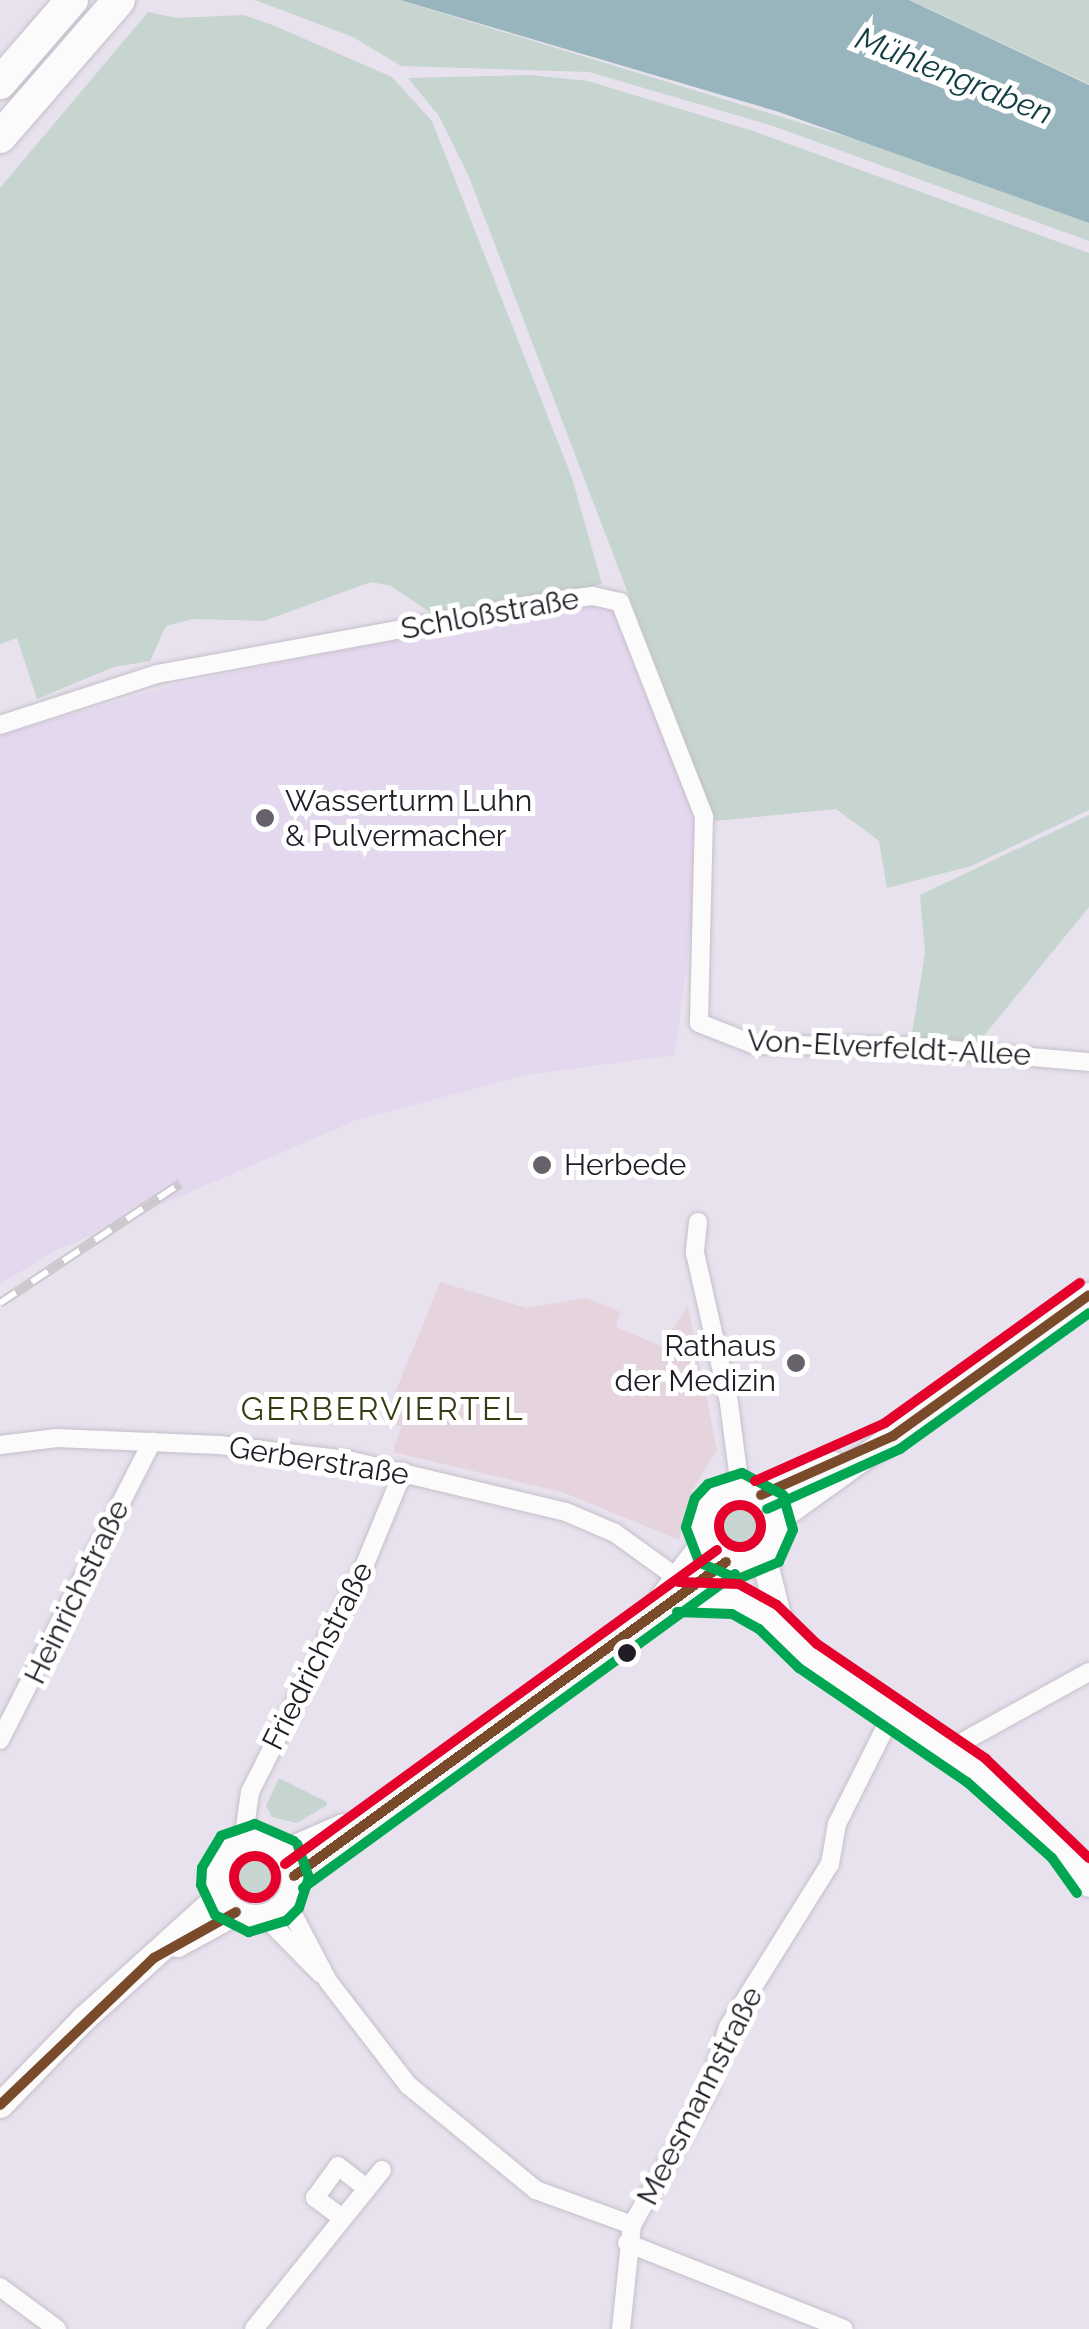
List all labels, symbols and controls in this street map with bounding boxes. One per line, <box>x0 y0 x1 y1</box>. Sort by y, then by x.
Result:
water label: Mühlengraben <box>850 19 1058 133</box>
street label: Schloßstraße <box>398 581 582 647</box>
place label: Wasserturm Luhn & Pulvermacher <box>285 783 532 854</box>
marker: Wasserturm Luhn & Pulvermacher <box>254 807 276 829</box>
street label: Von-Elverfeldt-Allee <box>746 1023 1032 1073</box>
place label: Herbede <box>564 1147 686 1183</box>
marker: Herbede <box>529 1152 555 1178</box>
place label: Rathaus der Medizin <box>614 1328 776 1398</box>
marker: Rathaus der Medizin <box>785 1352 807 1374</box>
district label: GERBERVIERTEL <box>241 1390 525 1428</box>
street label: Gerberstraße <box>226 1429 412 1493</box>
street label: Heinrichstraße <box>17 1494 137 1690</box>
street label: Friedrichstraße <box>255 1556 381 1756</box>
unlabelled marker <box>617 1643 637 1663</box>
street label: Meesmannstraße <box>629 1981 771 2211</box>

